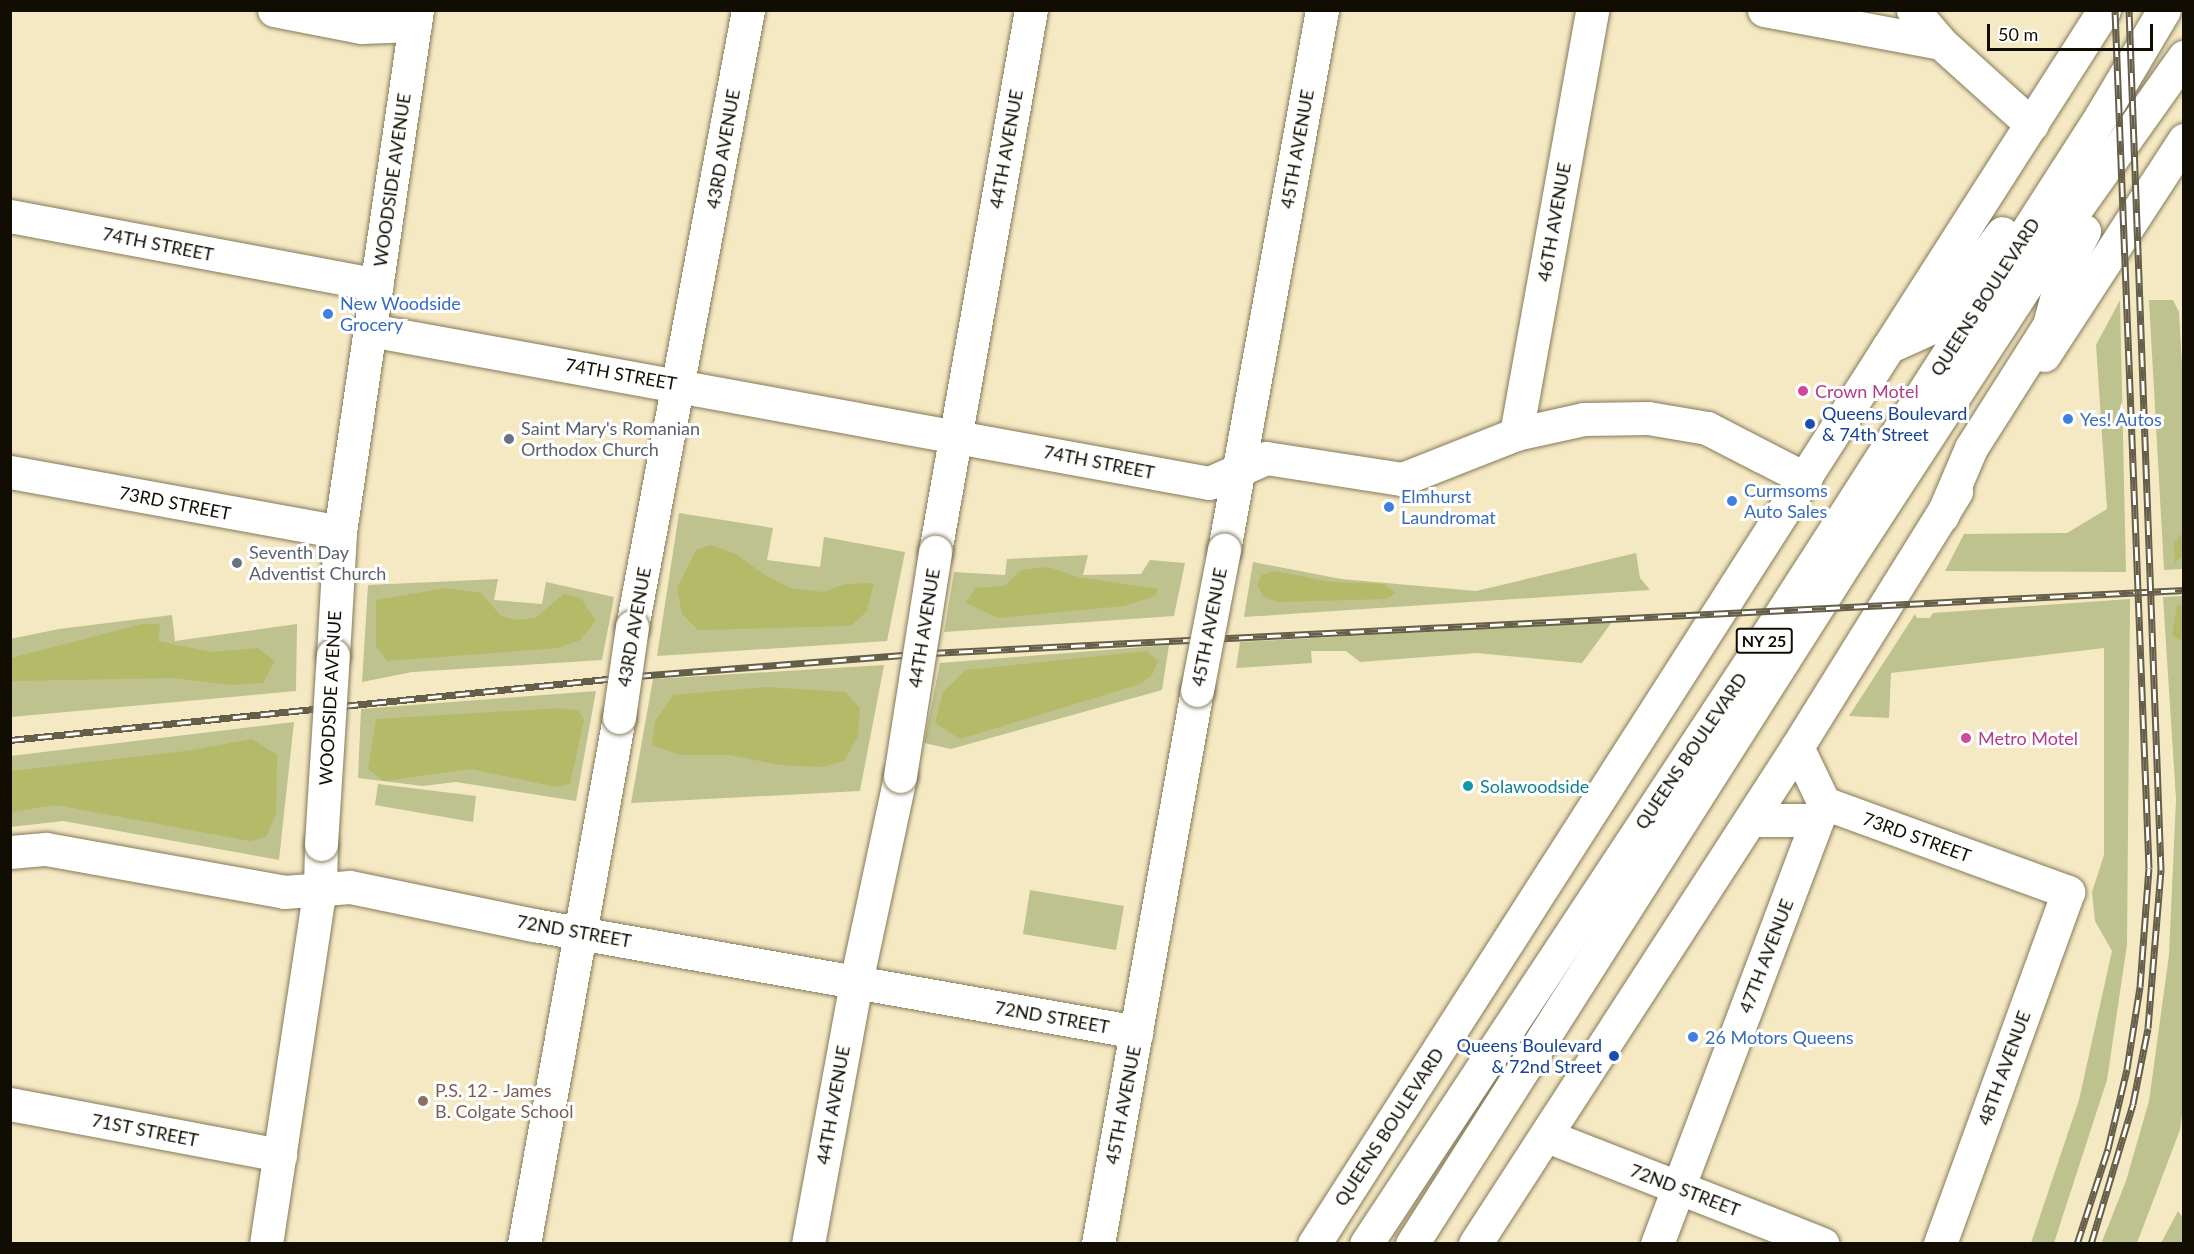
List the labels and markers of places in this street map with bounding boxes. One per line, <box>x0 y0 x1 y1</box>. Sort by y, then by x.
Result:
place label: New Woodside Grocery <box>340 293 461 336</box>
marker: New Woodside Grocery <box>321 307 335 321</box>
place label: Crown Motel <box>1815 380 1919 402</box>
marker: Crown Motel <box>1796 384 1810 398</box>
place label: Queens Boulevard & 74th Street <box>1822 403 1967 446</box>
place label: Yes! Autos <box>2080 408 2162 430</box>
marker: Yes! Autos <box>2061 412 2075 426</box>
marker: Queens Boulevard & 74th Street <box>1803 417 1817 431</box>
place label: Saint Mary's Romanian Orthodox Church <box>521 418 700 460</box>
marker: Saint Mary's Romanian Orthodox Church <box>502 432 516 446</box>
place label: Curmsoms Auto Sales <box>1744 480 1828 522</box>
place label: Elmhurst Laundromat <box>1401 486 1496 528</box>
marker: Curmsoms Auto Sales <box>1725 494 1739 508</box>
marker: Elmhurst Laundromat <box>1382 500 1396 514</box>
place label: Seventh Day Adventist Church <box>249 542 386 584</box>
marker: Seventh Day Adventist Church <box>230 556 244 570</box>
place label: Metro Motel <box>1978 727 2078 749</box>
marker: Metro Motel <box>1959 731 1973 745</box>
place label: Solawoodside <box>1480 775 1589 797</box>
marker: Solawoodside <box>1461 779 1475 793</box>
place label: 26 Motors Queens <box>1705 1026 1854 1048</box>
marker: 26 Motors Queens <box>1686 1030 1700 1044</box>
place label: Queens Boulevard & 72nd Street <box>1457 1035 1602 1078</box>
marker: Queens Boulevard & 72nd Street <box>1607 1049 1621 1063</box>
place label: P.S. 12 - James B. Colgate School <box>435 1080 574 1122</box>
marker: P.S. 12 - James B. Colgate School <box>416 1094 430 1108</box>

